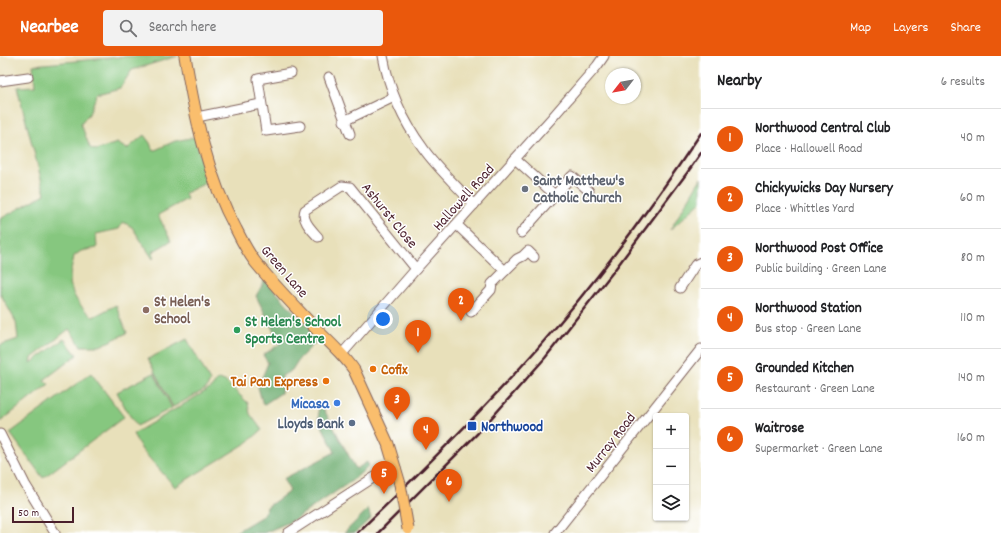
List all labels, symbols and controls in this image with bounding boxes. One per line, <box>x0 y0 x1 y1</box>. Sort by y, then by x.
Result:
search box <box>103 10 383 46</box>
text: Nearbee <box>20 15 79 42</box>
icon: search <box>117 17 139 39</box>
text: Search here <box>149 17 216 39</box>
text: Map <box>850 18 871 38</box>
text: Layers <box>893 18 928 38</box>
text: Share <box>950 18 981 38</box>
north arrow <box>605 68 641 104</box>
text: Nearby <box>717 70 761 94</box>
text: 6 results <box>941 73 985 92</box>
text: Northwood Central Club <box>755 118 891 140</box>
text: 1 <box>729 129 731 148</box>
text: 40 m <box>961 129 985 148</box>
text: Place · Hallowell Road <box>755 140 862 159</box>
street label: Hallowell Road <box>428 160 501 237</box>
place label: Saint Matthew's Catholic Church <box>533 171 625 210</box>
text: Chickywicks Day Nursery <box>755 178 893 200</box>
street label: Ashurst Close <box>355 179 422 254</box>
marker: Saint Matthew's Catholic Church <box>520 184 530 194</box>
text: 2 <box>727 189 733 208</box>
text: 60 m <box>960 189 985 208</box>
text: Place · Whittles Yard <box>755 200 854 219</box>
text: Northwood Post Office <box>755 238 883 260</box>
street label: Green Lane <box>254 241 313 304</box>
text: 3 <box>727 249 733 268</box>
text: 80 m <box>961 249 985 268</box>
text: Public building · Green Lane <box>755 260 887 279</box>
pin: 2 <box>448 288 474 321</box>
place label: St Helen's School <box>154 292 210 331</box>
text: Northwood Station <box>755 298 862 320</box>
marker: St Helen's School <box>141 305 151 315</box>
your location <box>373 309 393 329</box>
text: 4 <box>727 309 733 328</box>
text: 110 m <box>960 309 985 328</box>
place label: St Helen's School Sports Centre <box>245 312 342 351</box>
pin: 1 <box>405 320 431 353</box>
text: Bus stop · Green Lane <box>755 320 861 339</box>
marker: St Helen's School Sports Centre <box>232 325 242 335</box>
text: Grounded Kitchen <box>755 358 854 380</box>
place label: Cofix <box>381 360 408 382</box>
marker: Cofix <box>368 364 378 374</box>
text: 5 <box>727 369 733 388</box>
text: 140 m <box>958 369 985 388</box>
place label: Tai Pan Express <box>230 372 318 394</box>
marker: Tai Pan Express <box>321 376 331 386</box>
text: Restaurant · Green Lane <box>755 380 875 399</box>
pin: 3 <box>384 387 410 420</box>
place label: Micasa <box>291 394 330 416</box>
marker: Micasa <box>332 398 342 408</box>
street label: Murray Road <box>581 408 642 478</box>
map controls <box>653 413 689 521</box>
button: + <box>653 413 689 449</box>
place label: Lloyds Bank <box>278 414 344 436</box>
pin: 4 <box>413 417 439 450</box>
place label: Northwood <box>481 417 543 439</box>
marker: Lloyds Bank <box>347 418 357 428</box>
text: Waitrose <box>755 418 804 440</box>
marker: Northwood <box>466 420 478 432</box>
text: 6 <box>727 429 733 448</box>
text: 160 m <box>957 429 985 448</box>
text: Supermarket · Green Lane <box>755 440 882 459</box>
button: − <box>653 449 689 485</box>
pin: 5 <box>371 461 397 494</box>
pin: 6 <box>436 469 462 502</box>
button: layers <box>653 485 689 521</box>
scale bar <box>12 505 74 524</box>
text: 50 m <box>18 506 39 522</box>

